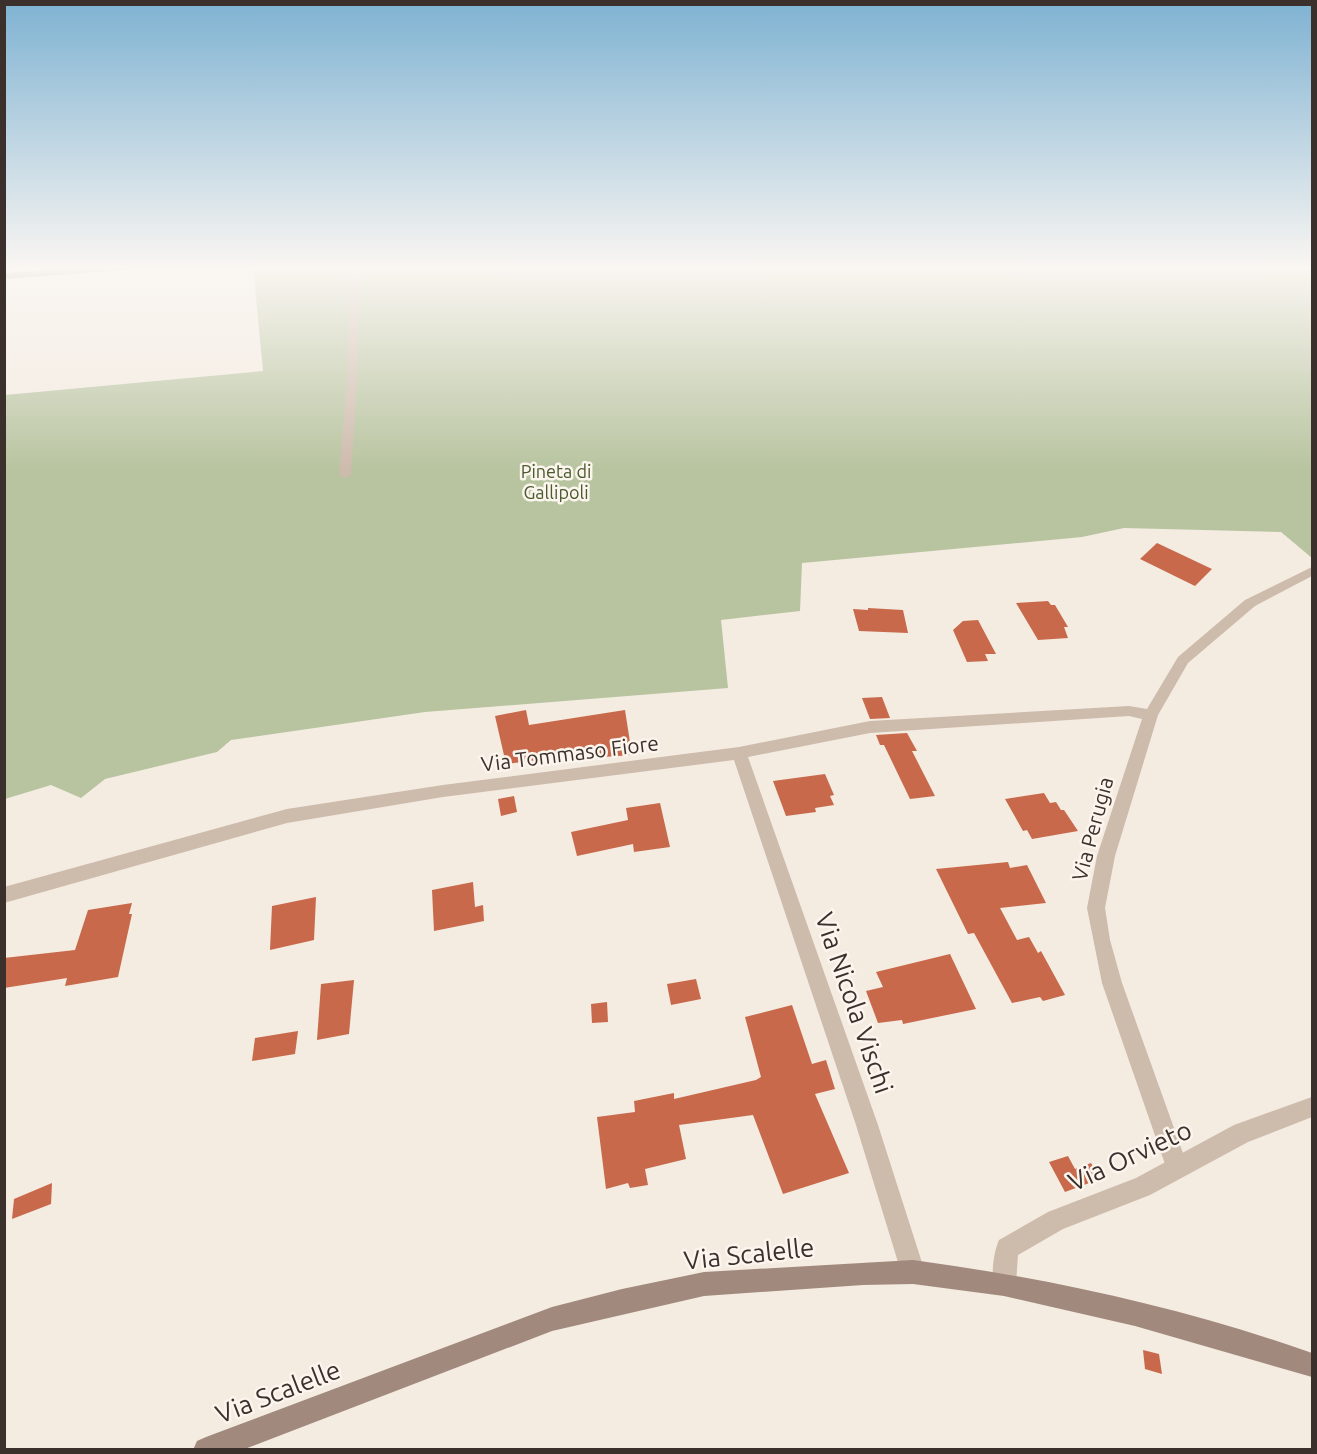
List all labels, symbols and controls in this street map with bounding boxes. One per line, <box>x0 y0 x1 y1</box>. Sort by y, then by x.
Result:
park label: Pineta di Gallipoli <box>521 461 591 502</box>
street label: Via Tommaso Fiore <box>480 730 660 776</box>
street label: Via Perugia <box>1067 774 1117 883</box>
street label: Via Nicola Vischi <box>810 909 899 1097</box>
street label: Via Orvieto <box>1064 1114 1196 1197</box>
street label: Via Scalelle <box>682 1232 816 1275</box>
street label: Via Scalelle <box>211 1355 344 1429</box>

